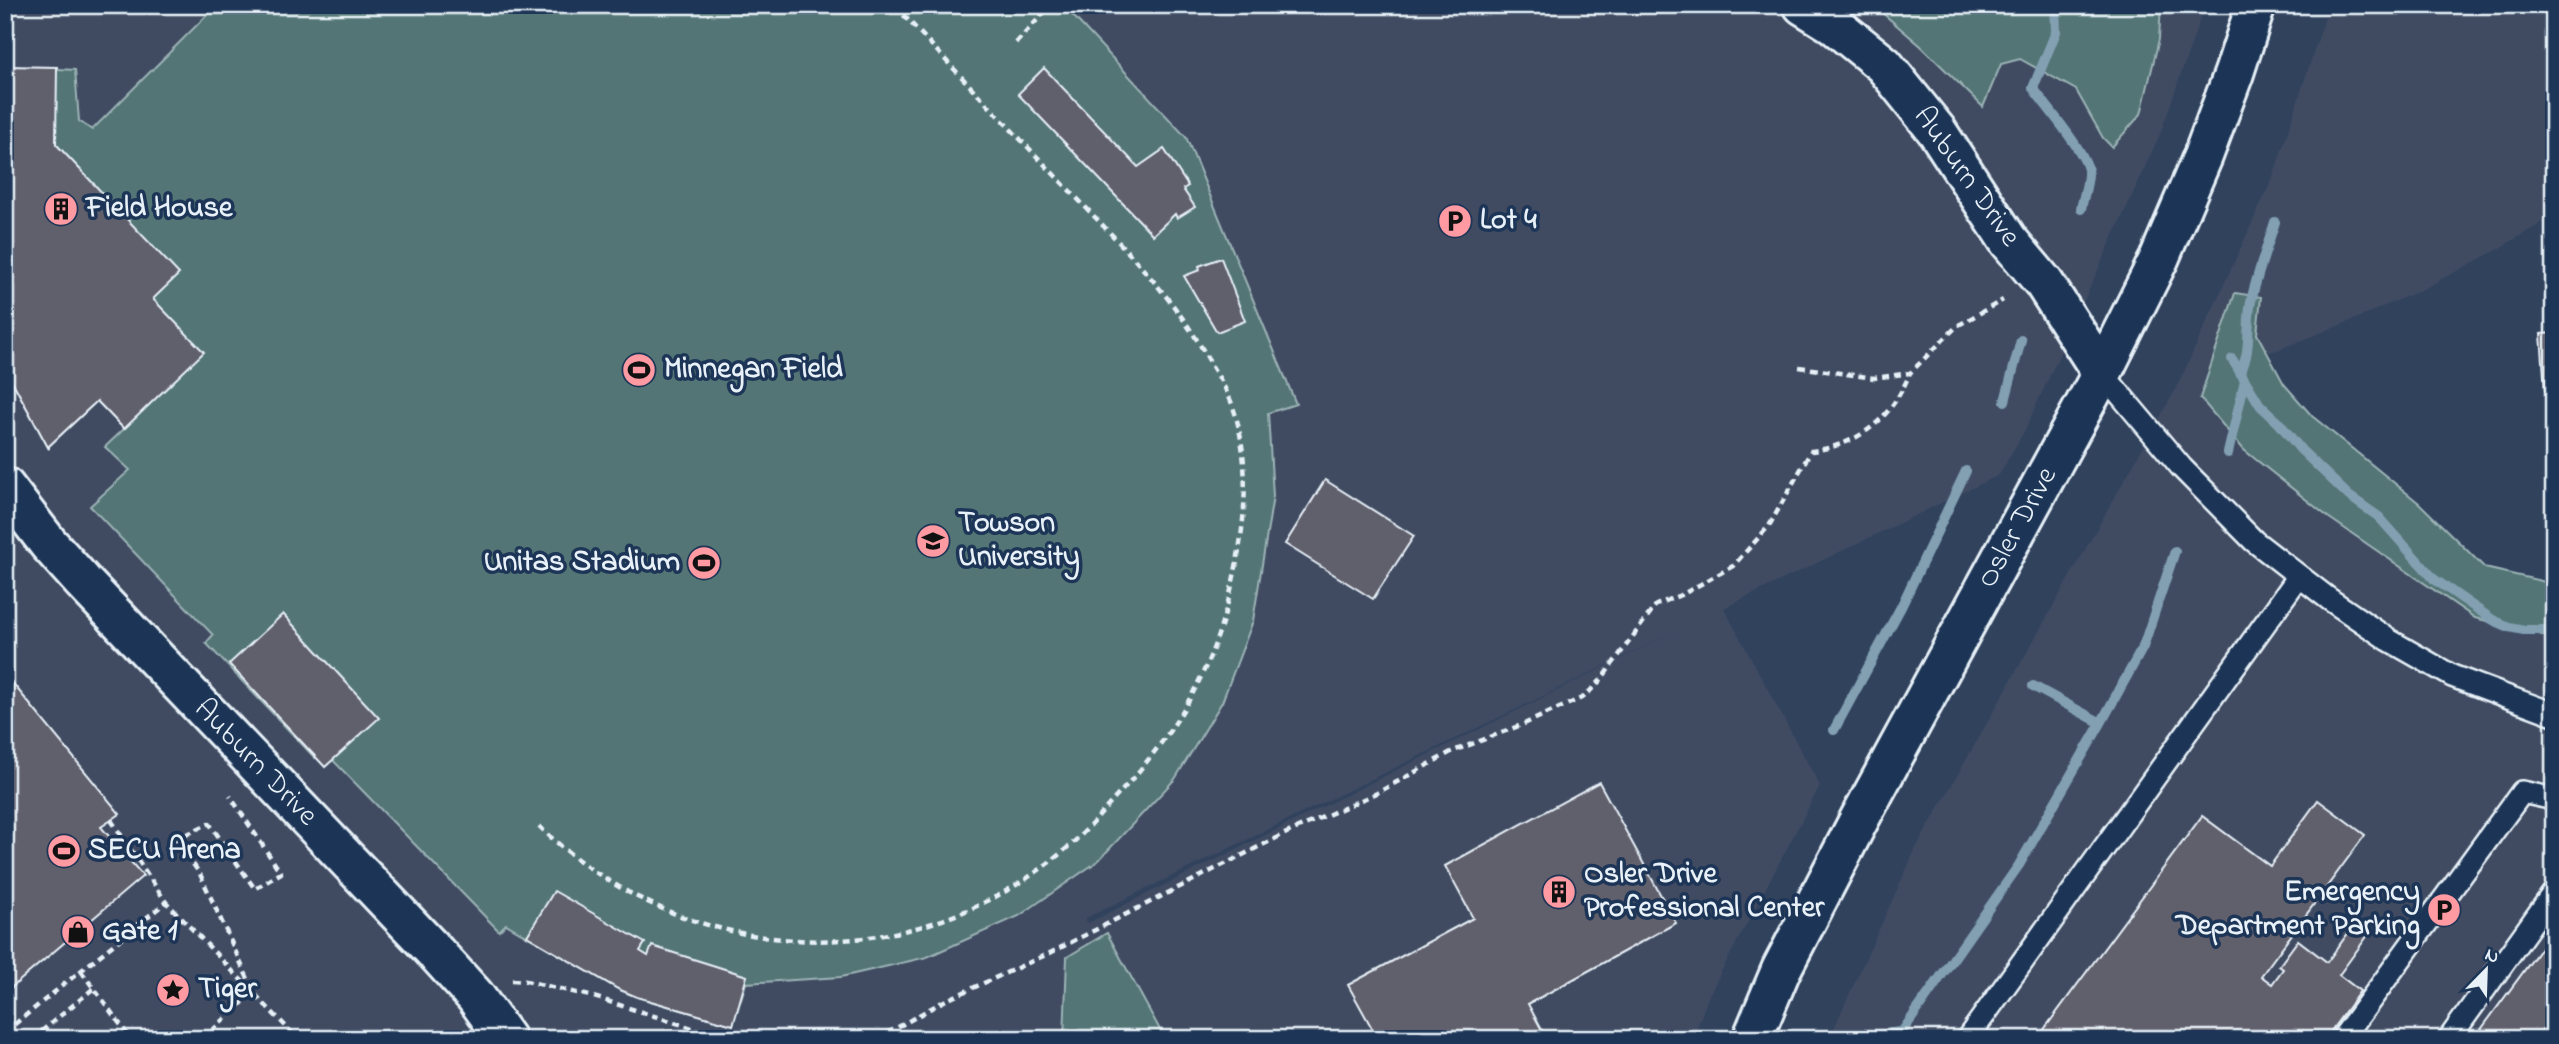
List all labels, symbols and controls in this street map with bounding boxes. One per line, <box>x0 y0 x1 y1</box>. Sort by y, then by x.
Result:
street label: Auburn Drive <box>1901 98 2031 257</box>
place label: Field House <box>84 187 234 231</box>
building icon: Field House <box>42 190 80 228</box>
place label: Lot 4 <box>1480 199 1537 243</box>
parking icon: Lot 4 <box>1436 202 1474 240</box>
place label: Minnegan Field <box>664 348 843 393</box>
sports icon: Minnegan Field <box>620 351 658 389</box>
street label: Osler Drive <box>1967 459 2070 597</box>
place label: Towson University <box>958 502 1080 580</box>
school or university icon: Towson University <box>914 522 952 560</box>
place label: Unitas Stadium <box>484 541 680 585</box>
sports icon: Unitas Stadium <box>685 544 723 582</box>
street label: Auburn Drive <box>183 689 328 837</box>
place label: SECU Arena <box>88 829 241 873</box>
sports icon: SECU Arena <box>45 832 83 870</box>
place label: Osler Drive Professional Center <box>1584 853 1825 931</box>
place label: Emergency Department Parking <box>2174 871 2420 950</box>
building icon: Osler Drive Professional Center <box>1540 873 1578 911</box>
parking icon: Emergency Department Parking <box>2425 891 2463 929</box>
place label: Gate 1 <box>102 910 178 954</box>
shop icon: Gate 1 <box>59 913 97 951</box>
north arrow <box>2450 936 2520 1006</box>
text: N <box>2480 942 2503 972</box>
place label: Tiger <box>198 968 258 1013</box>
place icon: Tiger <box>154 971 192 1009</box>

